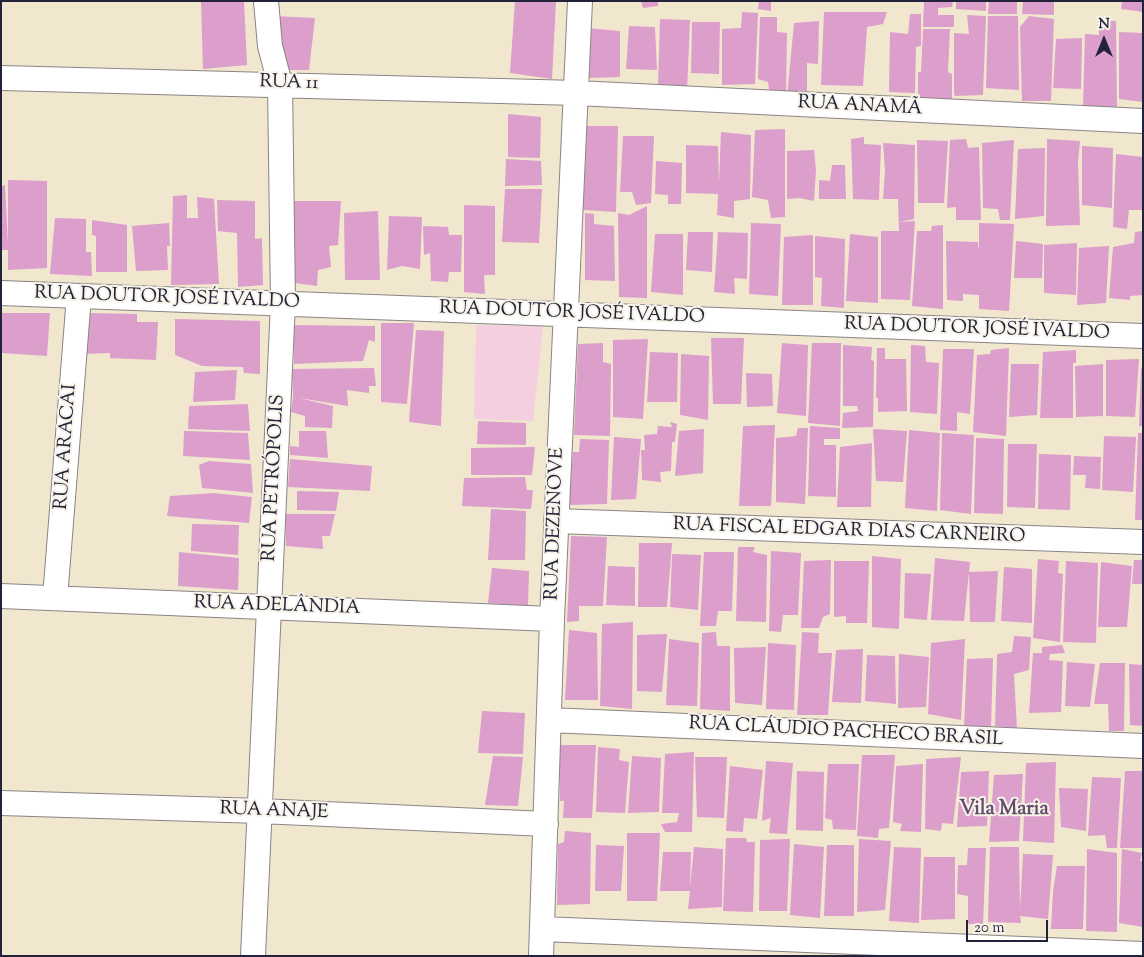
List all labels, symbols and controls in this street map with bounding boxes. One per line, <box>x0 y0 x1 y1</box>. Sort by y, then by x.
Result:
north arrow <box>1079 15 1129 65</box>
text: N <box>1098 15 1110 35</box>
street label: RUA 11 <box>259 72 319 96</box>
street label: RUA ANAMÃ <box>797 92 923 122</box>
street label: RUA DOUTOR JOSÉ IVALDO <box>34 283 300 315</box>
street label: RUA DOUTOR JOSÉ IVALDO <box>439 298 705 330</box>
street label: RUA DOUTOR JOSÉ IVALDO <box>844 314 1110 346</box>
street label: RUA ARACAI <box>51 383 83 511</box>
street label: RUA PETRÓPOLIS <box>259 394 291 562</box>
street label: RUA DEZENOVE <box>542 447 570 601</box>
street label: RUA FISCAL EDGAR DIAS CARNEIRO <box>672 514 1026 550</box>
street label: RUA ADELÂNDIA <box>193 593 361 621</box>
street label: RUA CLÁUDIO PACHECO BRASIL <box>688 713 1004 753</box>
street label: RUA ANAJE <box>219 799 329 825</box>
district label: Vila Maria <box>959 799 1049 823</box>
scale bar <box>969 910 1052 942</box>
text: 20 m <box>974 918 1005 939</box>

